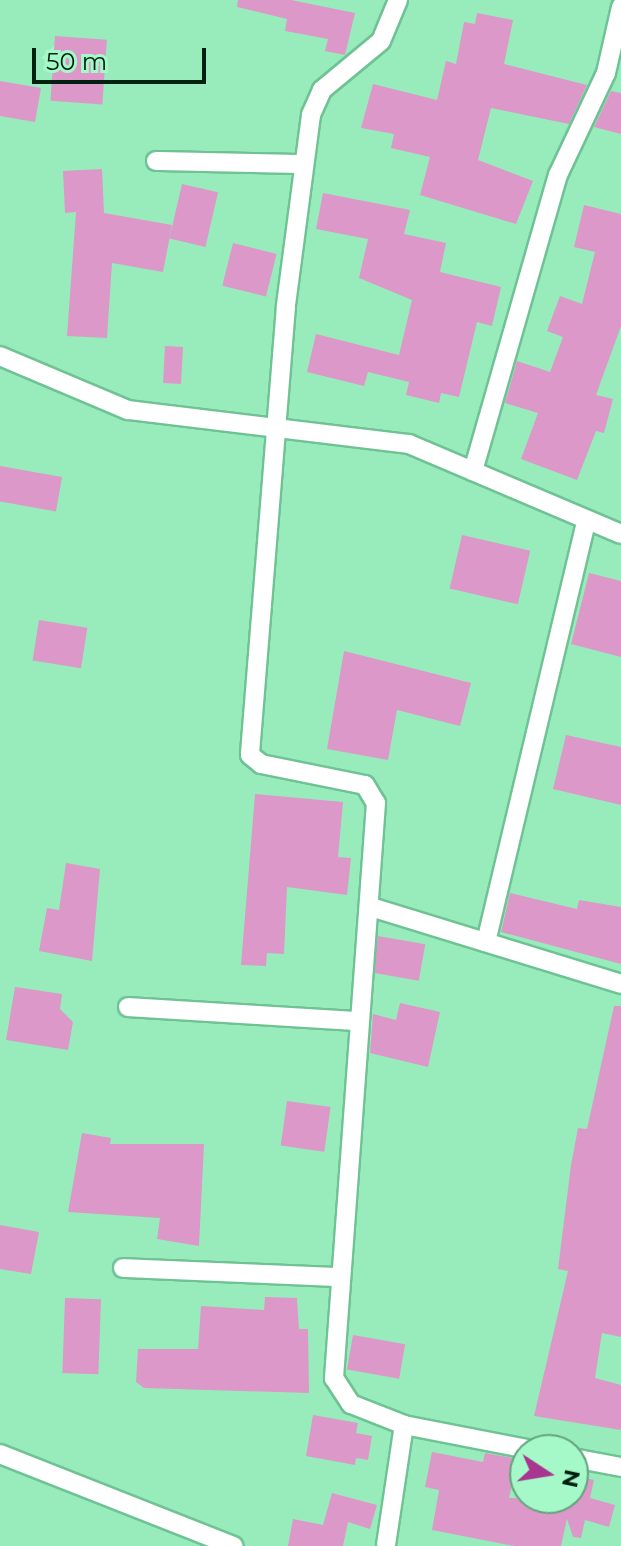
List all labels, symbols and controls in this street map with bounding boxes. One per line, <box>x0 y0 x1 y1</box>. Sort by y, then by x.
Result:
scale bar <box>36 32 210 82</box>
text: 50 m <box>46 47 107 76</box>
north arrow <box>509 1434 589 1514</box>
text: N <box>556 1467 586 1490</box>

